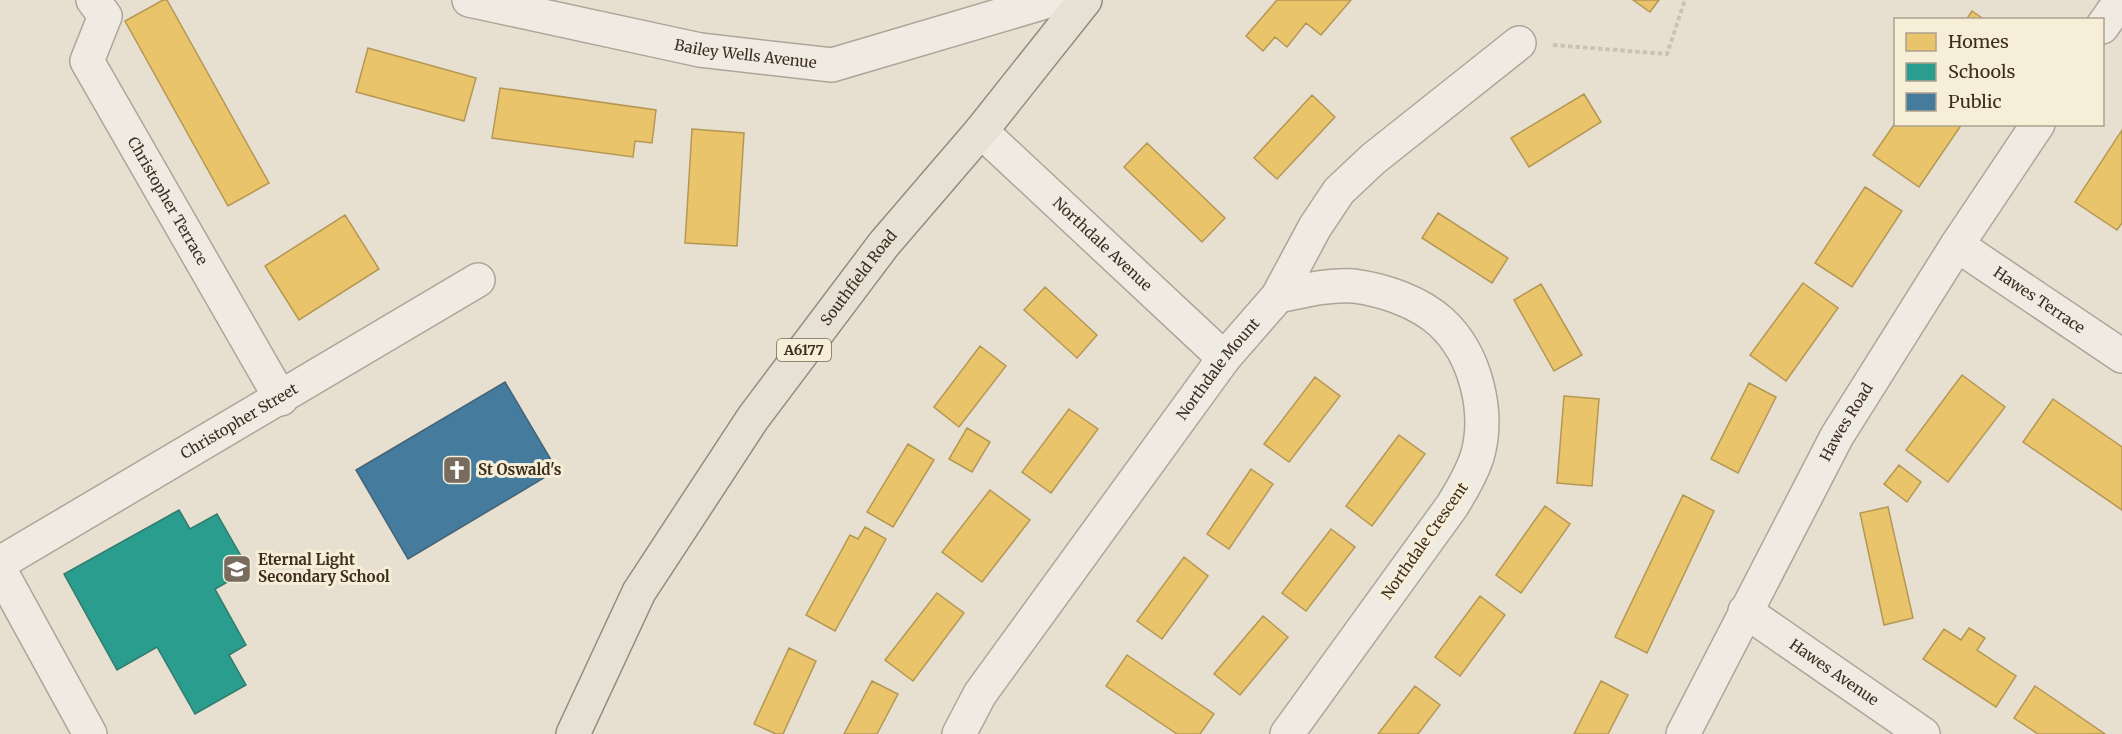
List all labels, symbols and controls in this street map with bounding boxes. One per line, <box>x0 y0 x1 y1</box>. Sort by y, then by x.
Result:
legend <box>1894 18 2104 126</box>
text: Homes <box>1948 30 2009 53</box>
street label: Bailey Wells Avenue <box>673 35 818 72</box>
text: Schools <box>1948 60 2016 83</box>
text: Public <box>1948 90 2002 113</box>
street label: Christopher Terrace <box>124 133 212 268</box>
street label: Northdale Avenue <box>1049 193 1156 295</box>
street label: Southfield Road <box>816 226 901 329</box>
street label: Hawes Terrace <box>1990 262 2089 337</box>
street label: Northdale Mount <box>1172 314 1264 424</box>
road number: A6177 <box>777 339 831 361</box>
street label: Christopher Street <box>177 379 301 463</box>
street label: Hawes Road <box>1816 379 1877 464</box>
church icon: St Oswald's <box>441 454 473 486</box>
place label: St Oswald's <box>478 460 562 479</box>
street label: Northdale Crescent <box>1377 479 1472 603</box>
place label: Eternal Light Secondary School <box>258 550 390 586</box>
school or university icon: Eternal Light Secondary School <box>221 553 253 585</box>
street label: Hawes Avenue <box>1786 635 1882 709</box>

